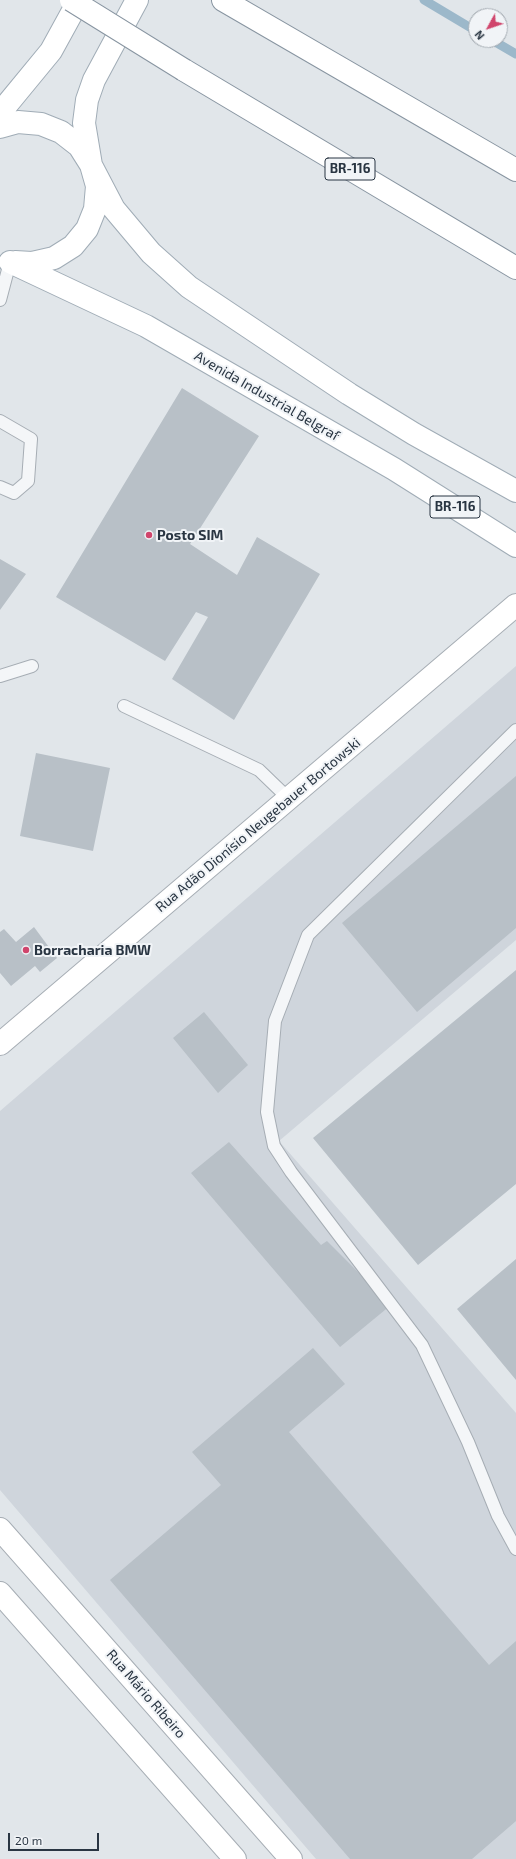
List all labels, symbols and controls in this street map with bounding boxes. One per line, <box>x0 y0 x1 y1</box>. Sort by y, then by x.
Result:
north arrow <box>468 8 508 48</box>
text: N <box>472 28 487 43</box>
road number: BR-116 <box>325 158 375 180</box>
street label: Avenida Industrial Belgraf <box>191 348 343 444</box>
road number: BR-116 <box>430 496 480 518</box>
place label: Posto SIM <box>157 527 223 543</box>
marker: Posto SIM <box>144 530 154 540</box>
street label: Rua Adão Dionísio Neugebauer Bortowski <box>152 734 364 916</box>
place label: Borracharia BMW <box>34 942 151 958</box>
marker: Borracharia BMW <box>21 945 31 955</box>
street label: Rua Mário Ribeiro <box>103 1646 189 1742</box>
scale bar <box>10 1825 101 1851</box>
text: 20 m <box>15 1833 42 1847</box>

